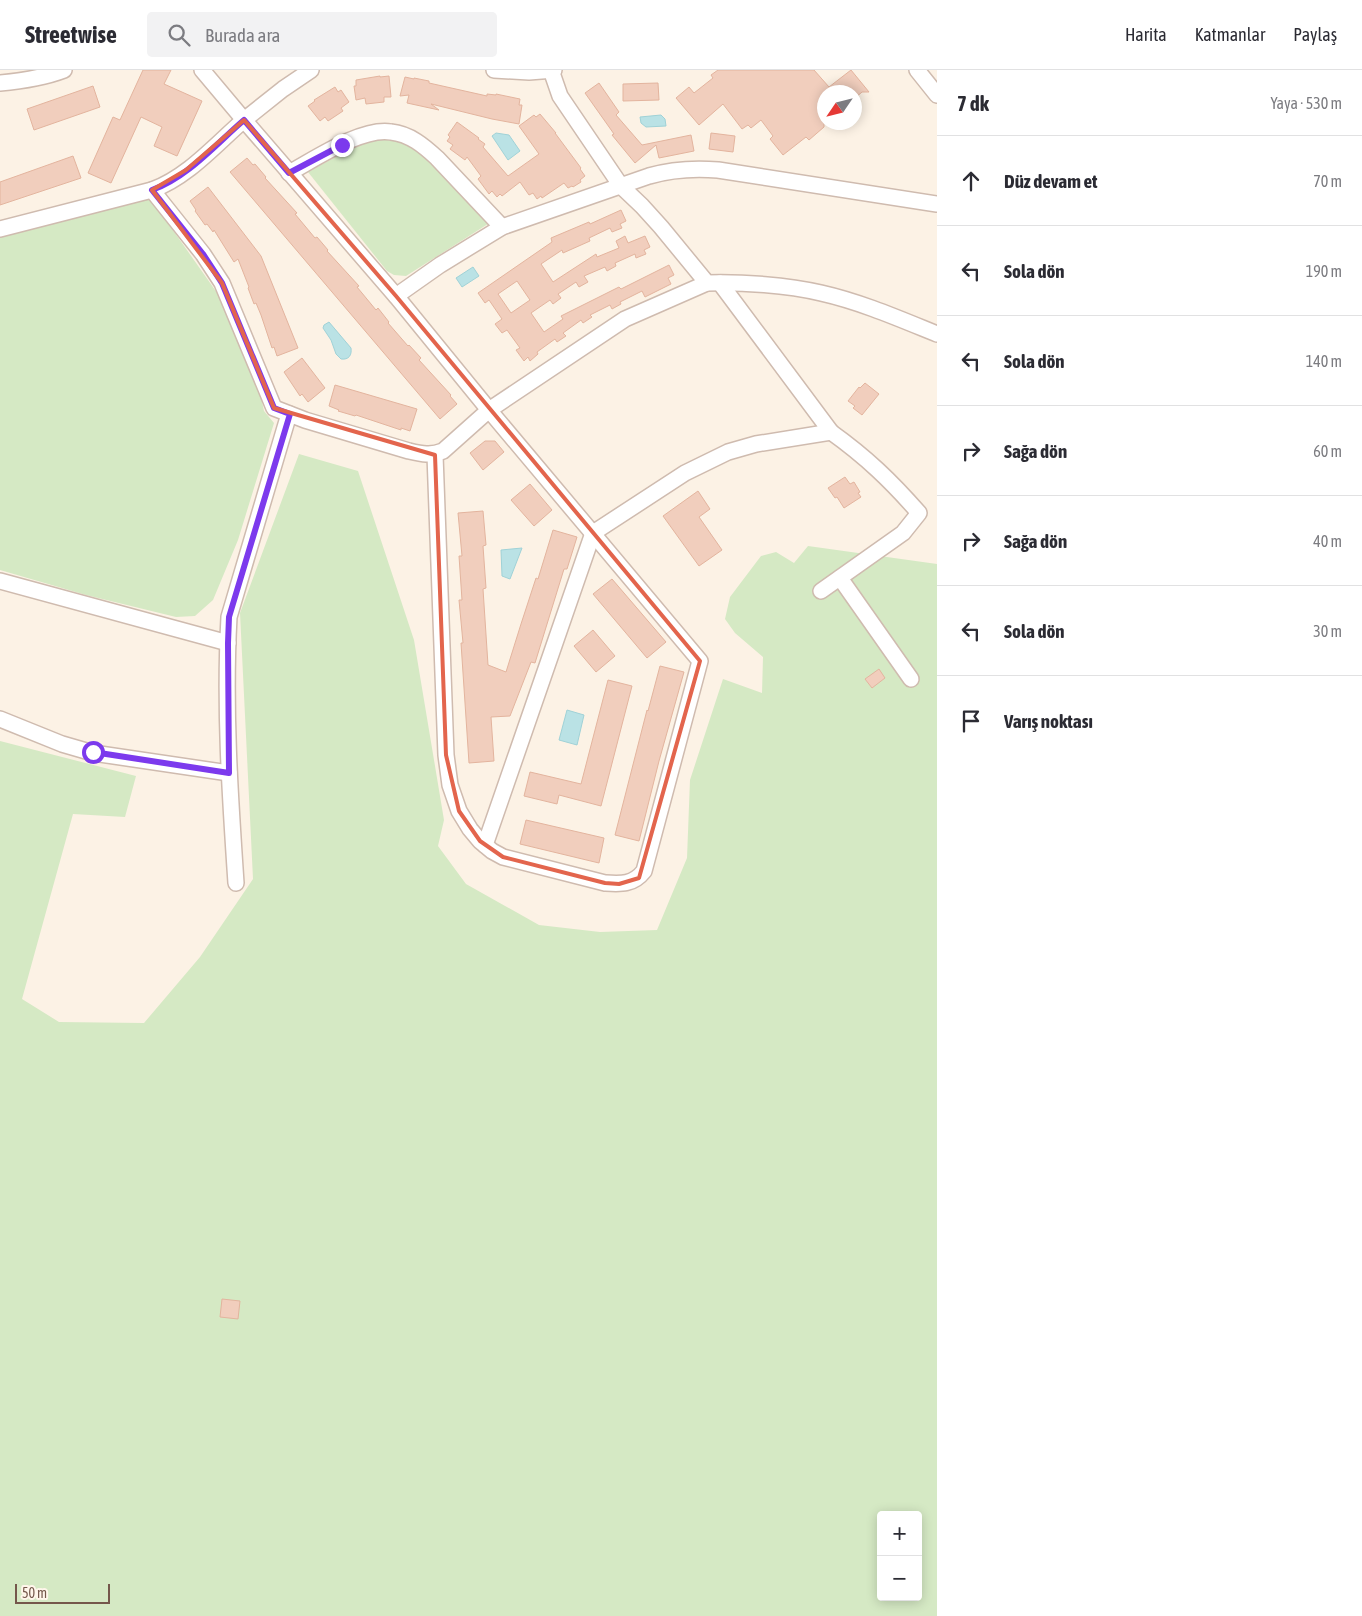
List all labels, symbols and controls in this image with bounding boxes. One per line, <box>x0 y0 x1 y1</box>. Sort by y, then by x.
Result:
search box <box>147 12 497 57</box>
text: Streetwise <box>25 21 117 48</box>
icon: search <box>165 21 193 49</box>
text: Burada ara <box>205 24 280 46</box>
text: Harita <box>1125 24 1167 45</box>
text: Katmanlar <box>1195 24 1265 45</box>
text: Paylaş <box>1293 24 1337 45</box>
north arrow <box>817 85 862 130</box>
text: 7 dk <box>957 91 989 115</box>
text: Yaya · 530 m <box>1270 94 1342 112</box>
route end <box>331 134 354 157</box>
icon: ahead <box>957 167 985 195</box>
text: Düz devam et <box>1004 170 1098 192</box>
text: 70 m <box>1313 172 1342 190</box>
icon: left <box>957 257 985 285</box>
text: Sola dön <box>1004 260 1065 282</box>
text: 190 m <box>1306 262 1342 280</box>
icon: left <box>957 347 985 375</box>
text: Sola dön <box>1004 350 1065 372</box>
text: 140 m <box>1306 352 1342 370</box>
icon: right <box>957 437 985 465</box>
text: Sağa dön <box>1004 440 1067 462</box>
text: 60 m <box>1313 442 1342 460</box>
icon: right <box>957 527 985 555</box>
text: Sağa dön <box>1004 530 1067 552</box>
text: 40 m <box>1313 532 1342 550</box>
icon: left <box>957 617 985 645</box>
text: Sola dön <box>1004 620 1065 642</box>
text: 30 m <box>1313 622 1342 640</box>
icon: arrive <box>957 707 985 735</box>
text: Varış noktası <box>1004 710 1093 732</box>
route start <box>82 741 105 764</box>
map controls <box>877 1511 922 1601</box>
button: + <box>877 1511 922 1556</box>
button: − <box>877 1556 922 1601</box>
scale bar <box>15 1581 110 1604</box>
text: 50 m <box>22 1585 47 1601</box>

